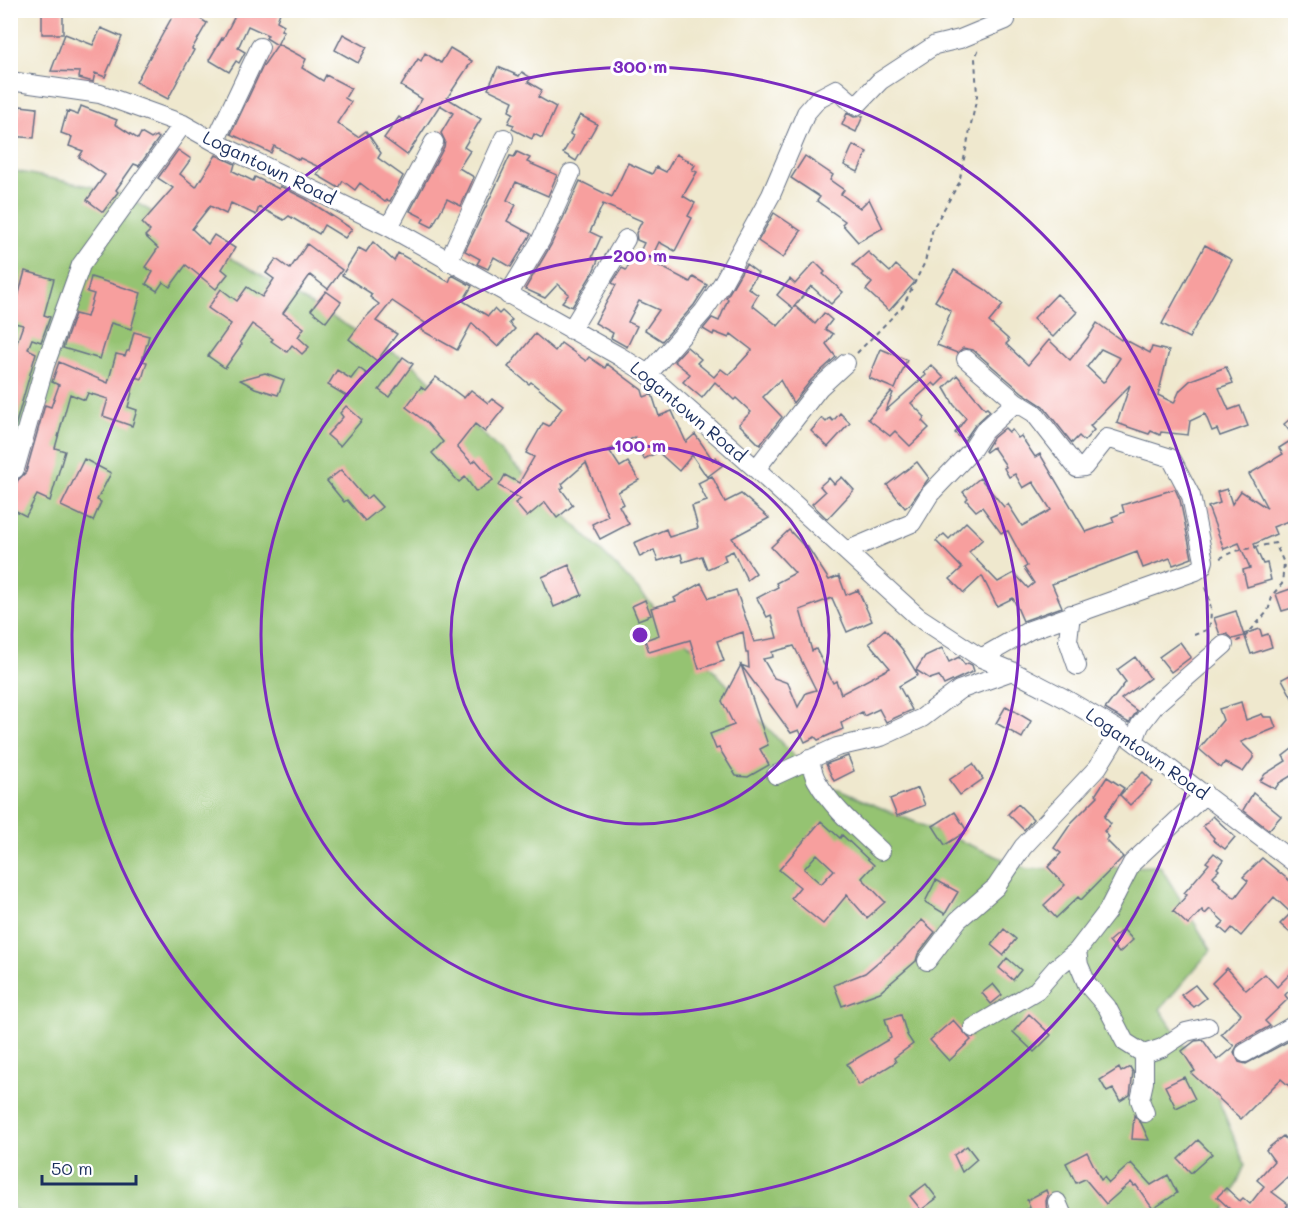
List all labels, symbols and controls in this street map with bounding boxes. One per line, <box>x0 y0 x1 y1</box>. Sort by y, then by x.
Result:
text: 300 m <box>613 54 667 78</box>
street label: Logantown Road <box>199 125 340 210</box>
text: 200 m <box>613 243 667 267</box>
street label: Logantown Road <box>625 355 752 467</box>
text: 100 m <box>614 433 666 457</box>
centre of rings <box>630 625 650 645</box>
street label: Logantown Road <box>1081 702 1214 805</box>
scale bar <box>42 1148 136 1186</box>
text: 50 m <box>51 1156 93 1180</box>

